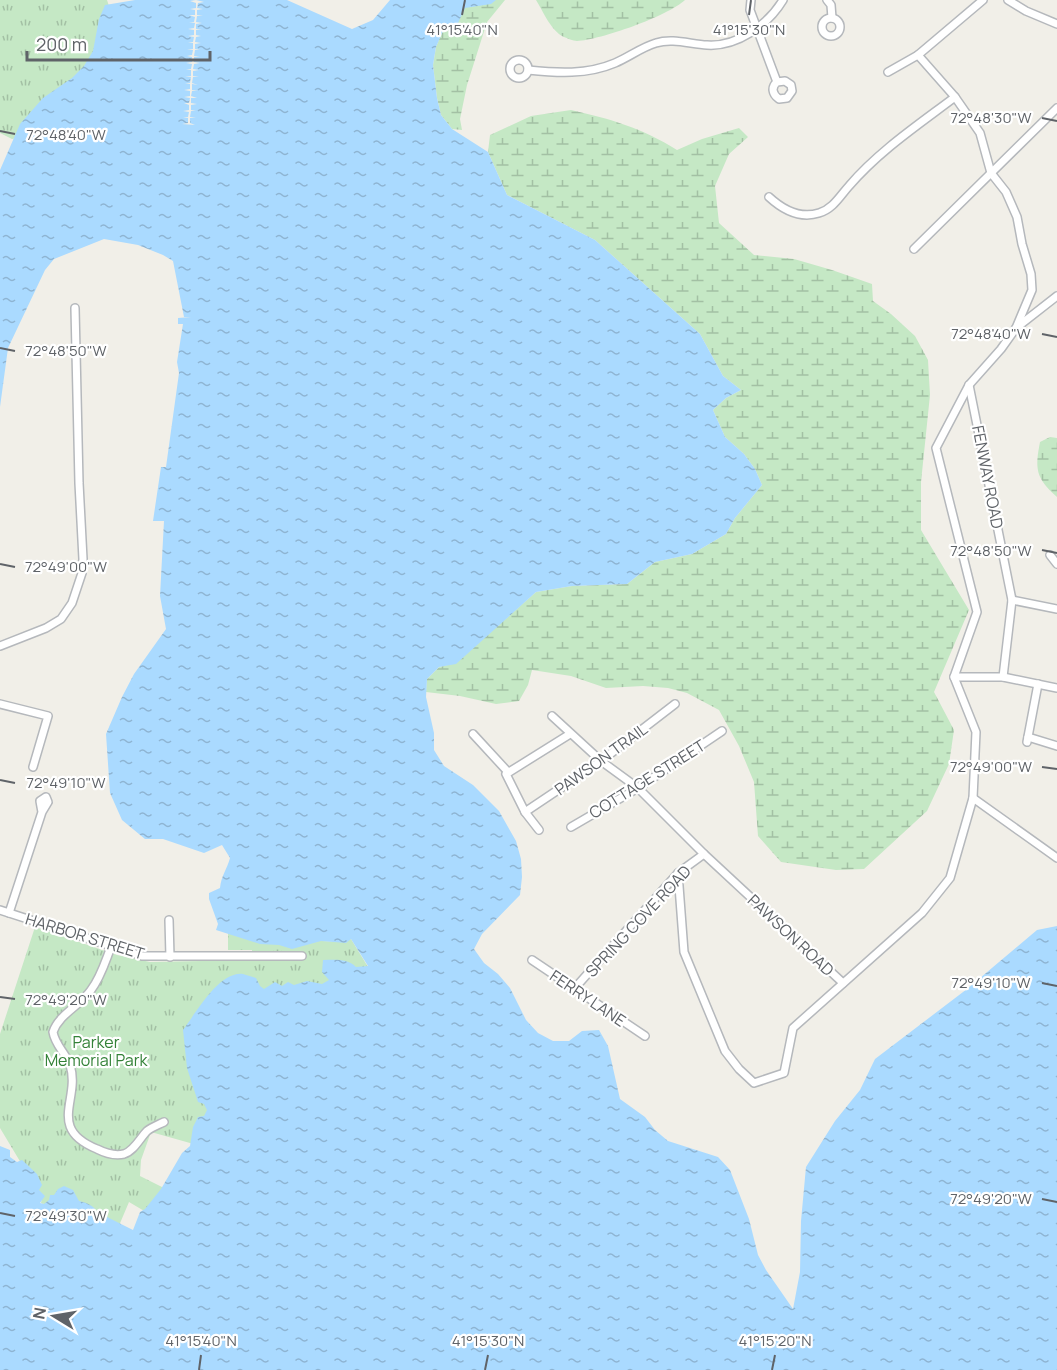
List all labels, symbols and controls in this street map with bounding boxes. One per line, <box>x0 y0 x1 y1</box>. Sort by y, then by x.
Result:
text: 41°15'40"N <box>426 19 498 40</box>
text: 41°15'30"N <box>713 19 785 40</box>
scale bar <box>27 24 210 62</box>
text: 200 m <box>36 32 87 56</box>
text: 72°48'30"W <box>951 107 1031 128</box>
text: 72°48'40"W <box>26 124 106 145</box>
text: 72°48'40"W <box>951 323 1031 344</box>
text: 72°48'50"W <box>25 340 107 361</box>
street label: FENWAY ROAD <box>967 423 1009 531</box>
text: 72°48'50"W <box>950 540 1032 561</box>
text: 72°49'00"W <box>25 556 107 577</box>
street label: PAWSON TRAIL <box>550 718 652 800</box>
street label: COTTAGE STREET <box>585 734 710 824</box>
text: 72°49'00"W <box>950 756 1032 777</box>
text: 72°49'10"W <box>27 772 105 793</box>
street label: SPRING COVE ROAD <box>580 860 696 982</box>
street label: PAWSON ROAD <box>743 889 839 981</box>
street label: HARBOR STREET <box>23 907 148 965</box>
street label: FERRY LANE <box>546 965 630 1031</box>
text: 72°49'10"W <box>952 972 1030 993</box>
text: 72°49'20"W <box>25 989 107 1010</box>
park label: Parker Memorial Park <box>45 1031 148 1071</box>
text: 72°49'20"W <box>950 1188 1032 1209</box>
text: 72°49'30"W <box>25 1205 107 1226</box>
north arrow <box>24 1286 84 1346</box>
text: N <box>27 1305 51 1321</box>
text: 41°15'40"N <box>165 1330 237 1351</box>
text: 41°15'30"N <box>452 1330 524 1351</box>
text: 41°15'20"N <box>738 1330 812 1351</box>

